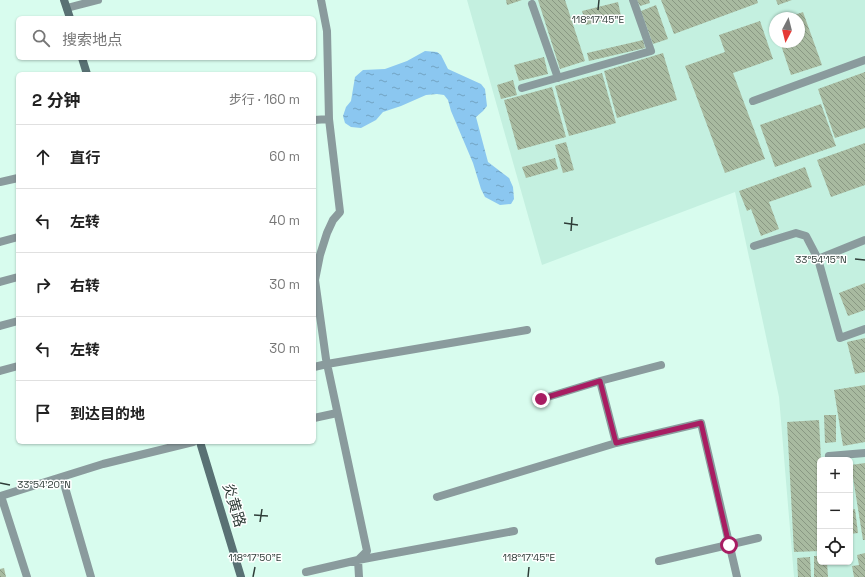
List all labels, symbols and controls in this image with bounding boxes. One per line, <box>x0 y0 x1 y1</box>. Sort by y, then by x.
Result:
north arrow <box>769 12 805 48</box>
text: 118°17'45"E <box>572 13 625 26</box>
search box <box>16 16 316 60</box>
icon: search <box>30 27 52 49</box>
text: 搜索地点 <box>62 30 122 49</box>
text: 2 分钟 <box>32 89 80 111</box>
text: 步行 · 160 m <box>229 91 300 108</box>
icon: ahead <box>32 146 54 168</box>
text: 直行 <box>70 148 100 167</box>
text: 60 m <box>269 148 300 165</box>
icon: left <box>32 210 54 232</box>
text: 左转 <box>70 212 100 231</box>
text: 40 m <box>269 212 300 229</box>
text: 33°54'15"N <box>795 253 847 266</box>
icon: right <box>32 274 54 296</box>
text: 右转 <box>70 276 100 295</box>
text: 30 m <box>269 276 300 293</box>
icon: left <box>32 338 54 360</box>
text: 左转 <box>70 340 100 359</box>
text: 30 m <box>269 340 300 357</box>
route end <box>532 390 550 408</box>
icon: arrive <box>32 402 54 424</box>
text: 到达目的地 <box>70 404 145 423</box>
map controls <box>817 457 853 565</box>
button: + <box>817 457 853 493</box>
text: 33°54'20"N <box>17 478 71 491</box>
street label: 炎黄路 <box>219 481 250 529</box>
button: − <box>817 493 853 529</box>
button: locate <box>817 529 853 565</box>
route start <box>720 536 738 554</box>
text: 118°17'50"E <box>228 551 282 564</box>
text: 118°17'45"E <box>503 551 556 564</box>

